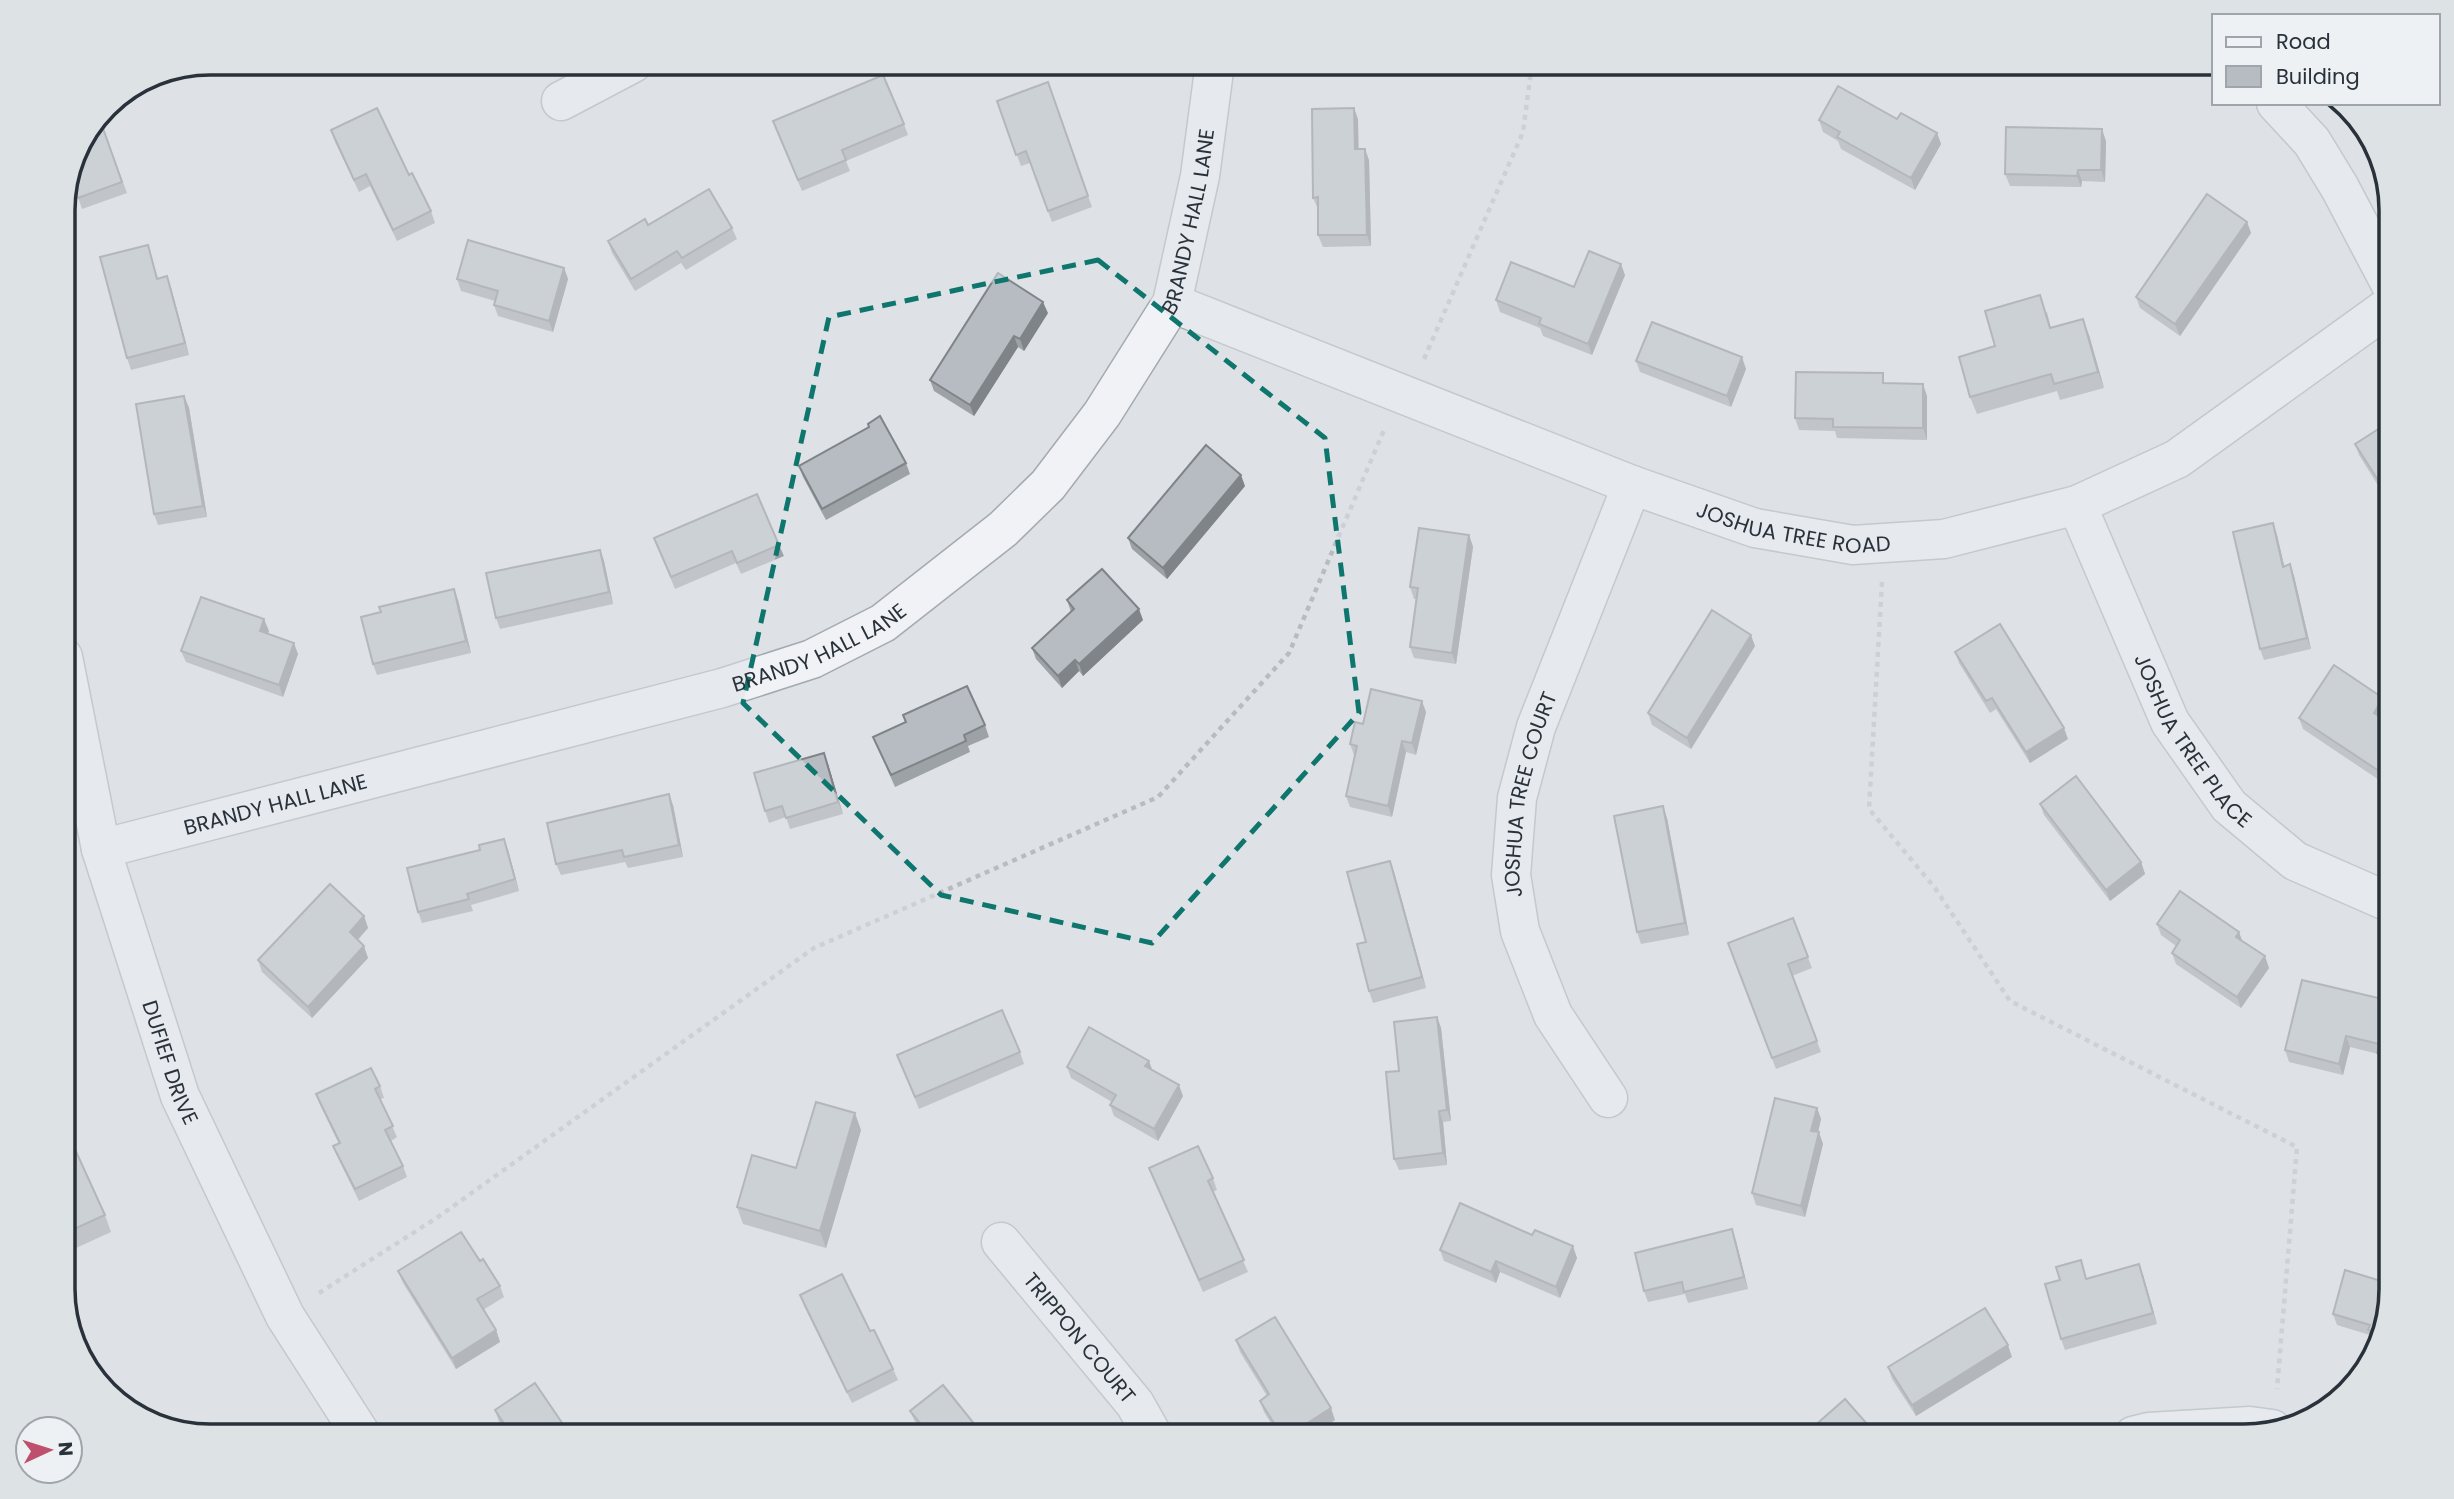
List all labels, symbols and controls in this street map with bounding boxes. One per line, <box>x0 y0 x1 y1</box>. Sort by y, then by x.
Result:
legend <box>2212 14 2440 105</box>
text: Road <box>2276 27 2331 56</box>
text: Building <box>2276 62 2360 91</box>
street label: BRANDY HALL LANE <box>1154 127 1221 320</box>
street label: JOSHUA TREE ROAD <box>1693 494 1891 560</box>
street label: BRANDY HALL LANE <box>728 596 912 698</box>
street label: JOSHUA TREE PLACE <box>2128 649 2259 834</box>
street label: JOSHUA TREE COURT <box>1496 687 1563 900</box>
street label: BRANDY HALL LANE <box>180 766 370 842</box>
street label: DUFIEF DRIVE <box>136 996 206 1129</box>
street label: TRIPPON COURT <box>1017 1266 1143 1409</box>
north arrow <box>14 1415 84 1485</box>
text: N <box>51 1441 79 1457</box>

